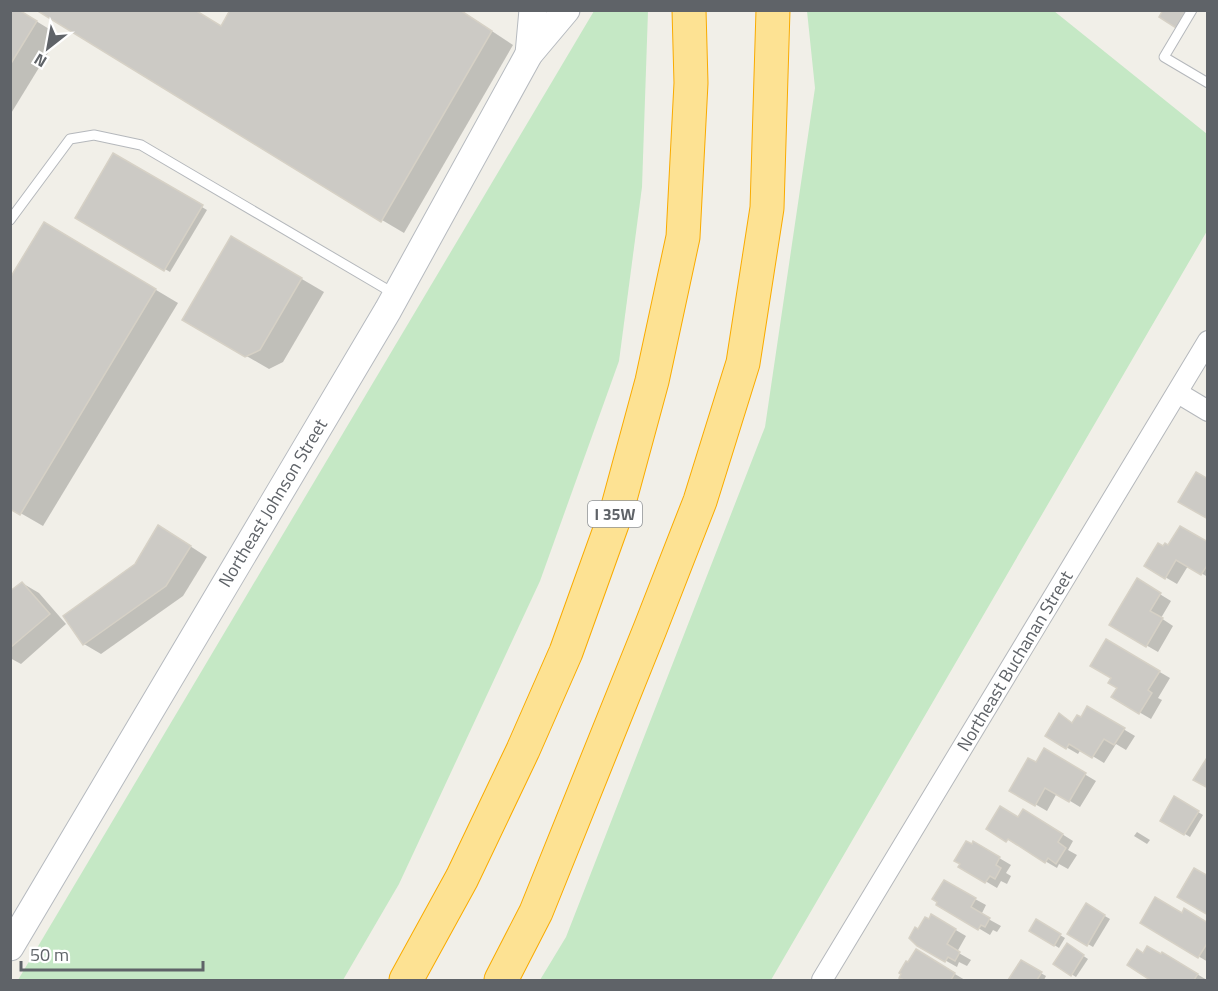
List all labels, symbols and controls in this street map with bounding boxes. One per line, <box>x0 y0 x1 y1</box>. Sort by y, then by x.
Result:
north arrow <box>18 18 78 78</box>
text: N <box>29 48 51 74</box>
street label: Northeast Johnson Street <box>211 413 334 592</box>
road number: I 35W <box>588 501 642 527</box>
street label: Northeast Buchanan Street <box>950 565 1080 756</box>
scale bar <box>21 934 202 972</box>
text: 50 m <box>30 941 69 968</box>

